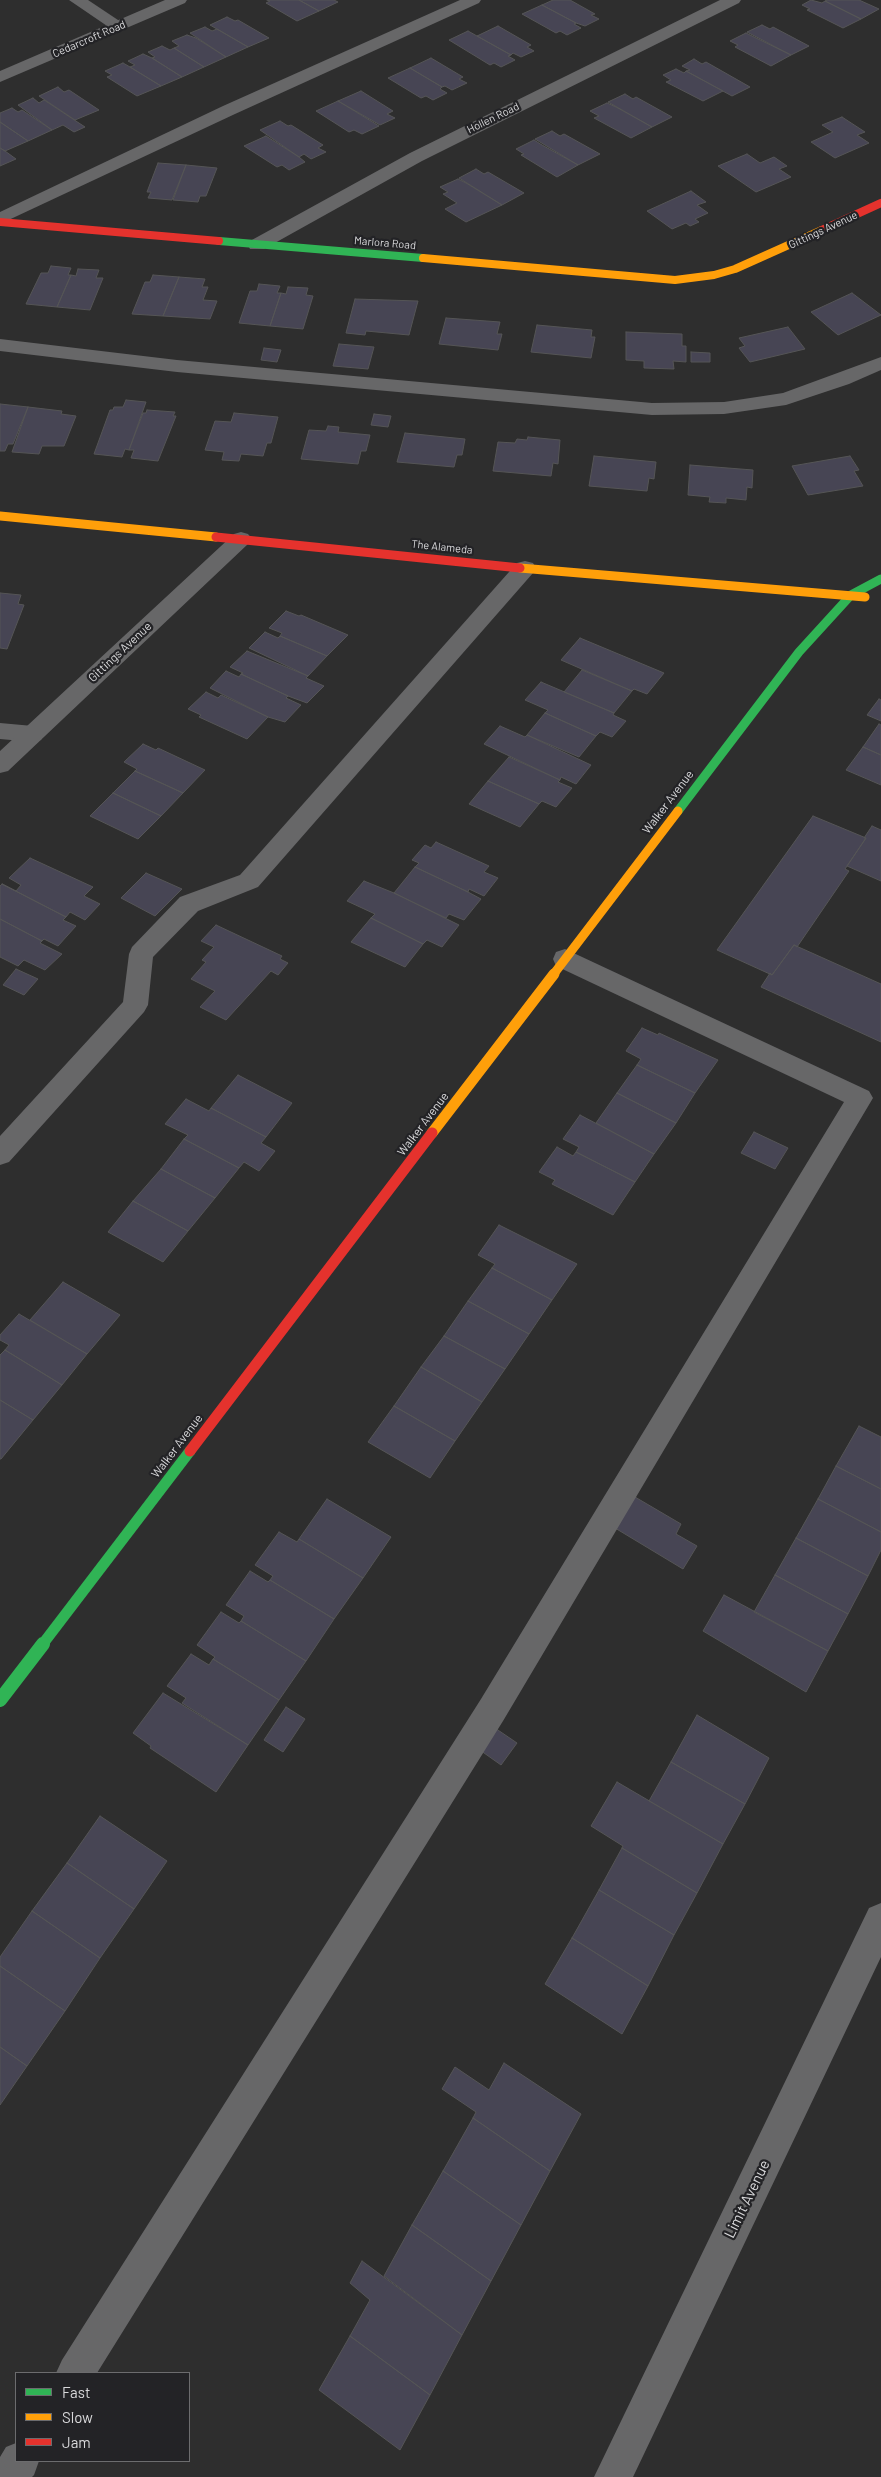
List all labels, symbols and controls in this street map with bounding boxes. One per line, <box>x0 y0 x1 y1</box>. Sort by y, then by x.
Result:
street label: Cedarcroft Road <box>50 18 128 60</box>
street label: Hollen Road <box>465 100 521 136</box>
street label: Gittings Avenue <box>786 208 860 252</box>
street label: Marlora Road <box>353 234 417 252</box>
street label: The Alameda <box>411 537 473 557</box>
street label: Gittings Avenue <box>85 619 155 685</box>
street label: Walker Avenue <box>639 767 697 837</box>
street label: Walker Avenue <box>394 1089 452 1159</box>
street label: Walker Avenue <box>148 1411 206 1481</box>
street label: Limit Avenue <box>720 2157 774 2241</box>
legend <box>15 2372 190 2462</box>
text: Fast <box>62 2383 90 2401</box>
text: Slow <box>62 2408 93 2426</box>
text: Jam <box>62 2433 91 2451</box>

